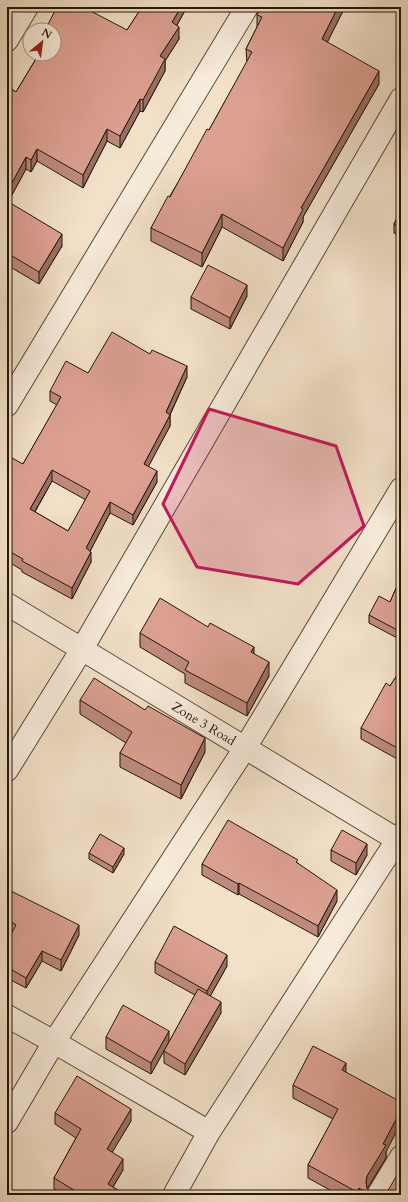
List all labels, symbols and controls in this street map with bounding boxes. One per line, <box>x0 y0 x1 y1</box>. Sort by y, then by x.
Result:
north arrow <box>22 22 62 62</box>
text: N <box>39 25 55 43</box>
street label: Zone 3 Road <box>168 698 239 750</box>

